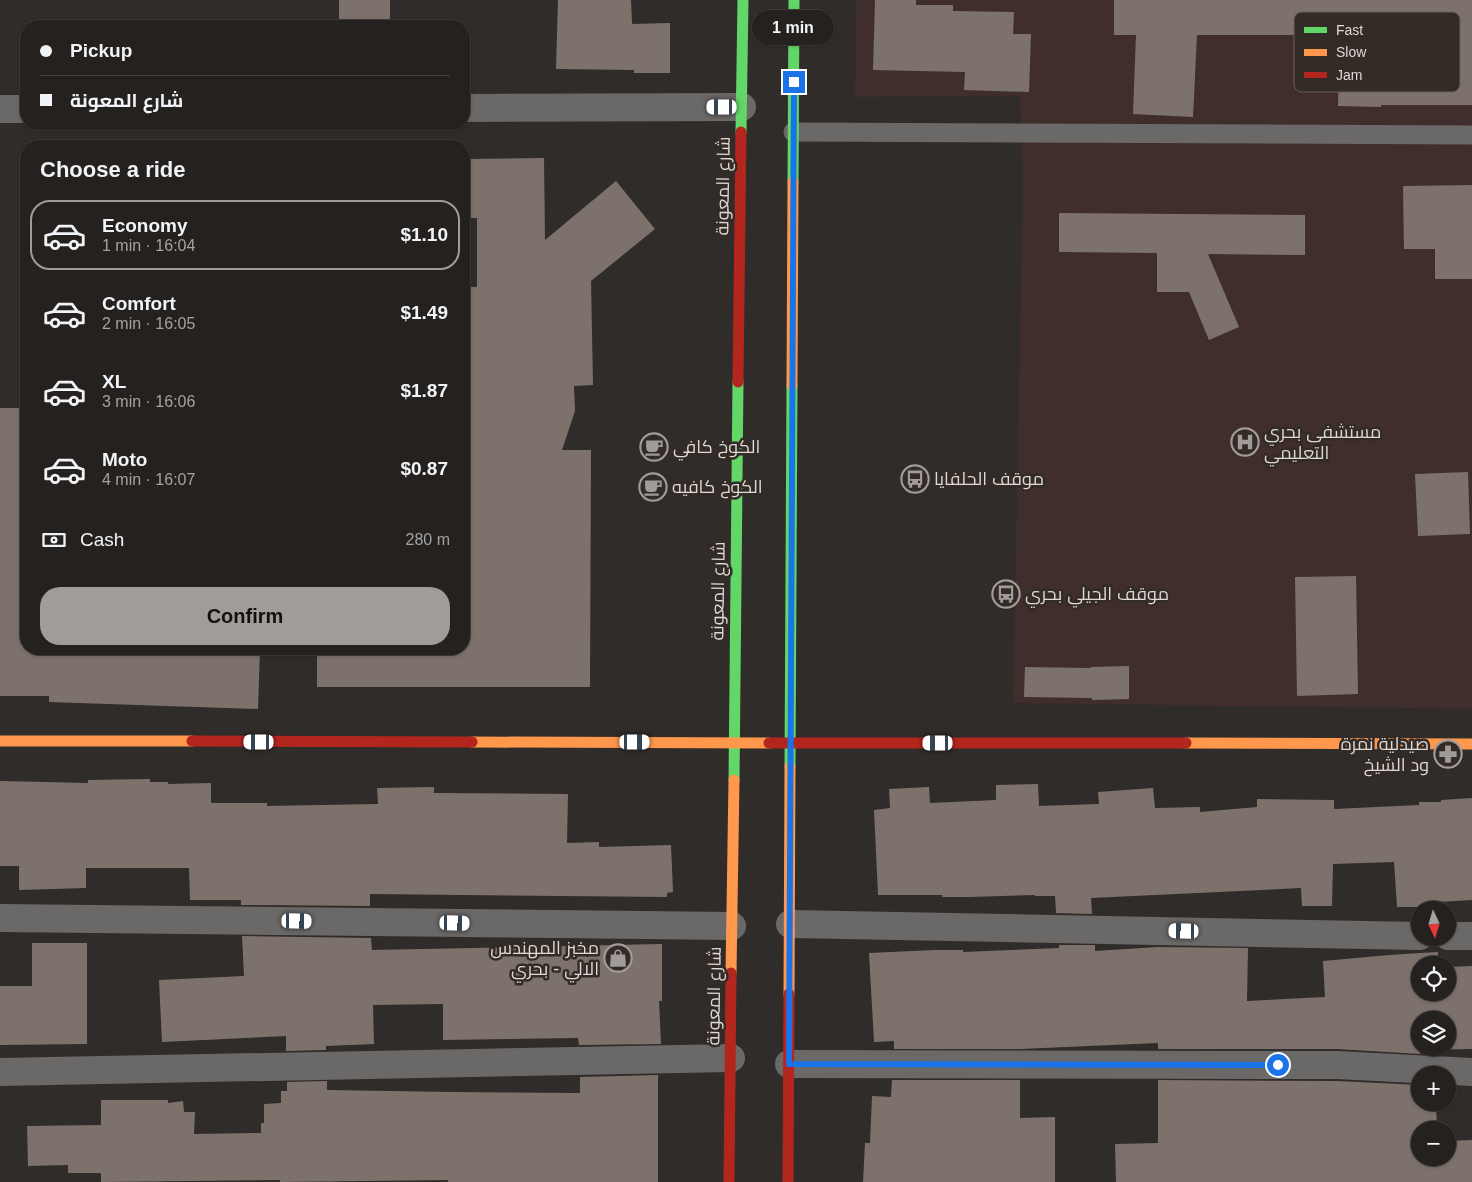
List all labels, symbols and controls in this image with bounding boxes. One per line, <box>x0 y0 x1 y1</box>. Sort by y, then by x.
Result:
callout: 1 min <box>753 9 835 44</box>
legend <box>1294 12 1460 92</box>
text: 1 min <box>772 19 814 36</box>
text: Fast <box>1336 22 1363 38</box>
text: Pickup <box>70 40 132 61</box>
text: Slow <box>1336 44 1367 60</box>
text: Jam <box>1336 67 1362 83</box>
route end <box>783 71 805 93</box>
text: شارع المعونة <box>70 90 183 111</box>
car <box>707 100 737 115</box>
street label: شارع المعونة <box>712 136 736 236</box>
text: Choose a ride <box>40 157 185 182</box>
icon: car <box>42 213 87 258</box>
text: Economy <box>102 215 188 236</box>
text: $1.10 <box>400 224 448 245</box>
text: 1 min · 16:04 <box>102 237 195 254</box>
icon: car <box>42 291 87 336</box>
text: Comfort <box>102 293 176 314</box>
text: $1.49 <box>400 302 448 323</box>
text: 2 min · 16:05 <box>102 315 195 332</box>
icon: car <box>42 369 87 414</box>
text: XL <box>102 371 126 392</box>
text: $1.87 <box>400 380 448 401</box>
text: 3 min · 16:06 <box>102 393 195 410</box>
place label: مستشفى بحري التعليمي <box>1264 422 1381 467</box>
hospital icon: مستشفى بحري التعليمي <box>1230 427 1260 457</box>
cafe icon: الكوخ كافي <box>639 432 669 462</box>
place label: الكوخ كافي <box>673 437 760 461</box>
icon: car <box>42 447 87 492</box>
text: Moto <box>102 449 147 470</box>
text: $0.87 <box>400 458 448 479</box>
bus stop icon: موقف الحلفايا <box>900 464 930 494</box>
place label: موقف الحلفايا <box>934 469 1044 490</box>
text: 4 min · 16:07 <box>102 471 195 488</box>
cafe icon: الكوخ كافيه <box>638 472 668 502</box>
place label: الكوخ كافيه <box>672 477 763 499</box>
icon: cash <box>40 526 68 554</box>
text: Cash <box>80 529 124 550</box>
text: 280 m <box>406 531 450 548</box>
street label: شارع المعونة <box>707 541 731 641</box>
bus stop icon: موقف الجيلي بحري <box>991 579 1021 609</box>
place label: موقف الجيلي بحري <box>1025 584 1169 608</box>
button: Confirm <box>40 587 450 645</box>
place label: صيدلية نمرة ود الشيخ <box>1341 734 1429 777</box>
car <box>244 735 274 750</box>
car <box>620 735 650 750</box>
car <box>923 736 953 751</box>
pharmacy icon: صيدلية نمرة ود الشيخ <box>1433 739 1463 769</box>
north arrow <box>1411 901 1456 946</box>
map controls <box>1411 901 1456 1166</box>
car <box>281 913 312 929</box>
car <box>439 915 470 931</box>
car <box>1168 923 1199 939</box>
place label: مخبز المهندس الالي - بحري <box>490 938 599 983</box>
shop icon: مخبز المهندس الالي - بحري <box>603 943 633 973</box>
street label: شارع المعونة <box>703 946 727 1046</box>
button: locate <box>1411 956 1456 1001</box>
button: layers <box>1411 1011 1456 1056</box>
route start <box>1267 1054 1289 1076</box>
button: + <box>1411 1066 1456 1111</box>
button: − <box>1411 1121 1456 1166</box>

